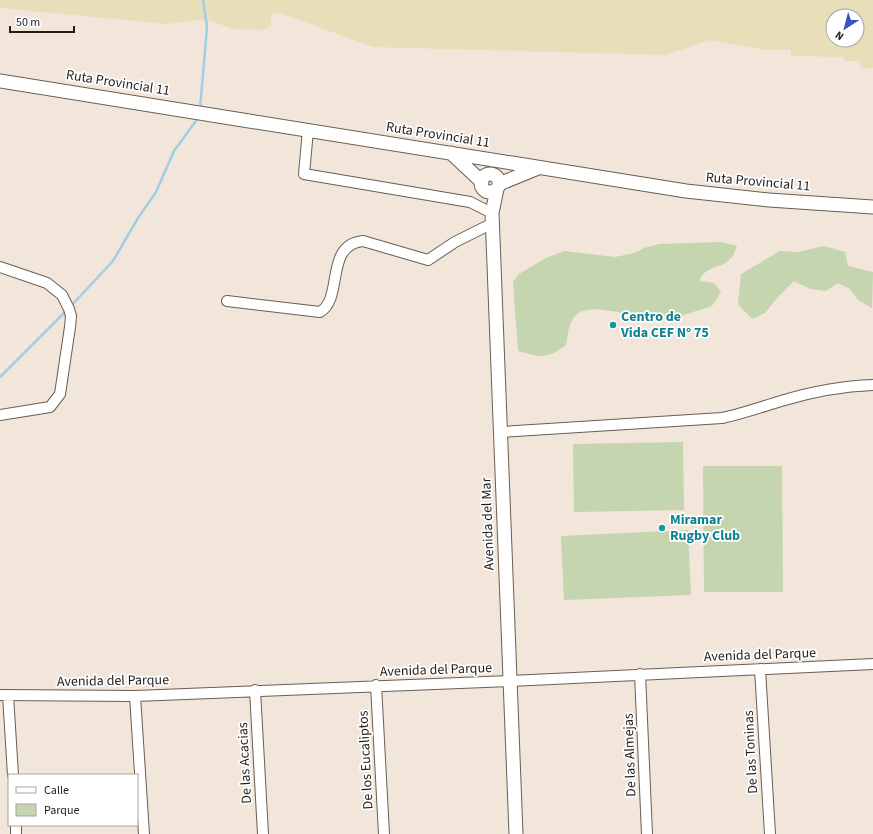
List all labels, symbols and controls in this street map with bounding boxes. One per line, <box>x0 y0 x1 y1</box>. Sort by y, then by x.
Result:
scale bar <box>10 8 74 34</box>
north arrow <box>825 8 865 48</box>
text: 50 m <box>16 14 40 31</box>
text: N <box>832 27 847 44</box>
street label: Ruta Provincial 11 <box>65 65 171 101</box>
street label: Ruta Provincial 11 <box>385 117 491 153</box>
street label: Ruta Provincial 11 <box>705 167 811 197</box>
place label: Centro de Vida CEF N° 75 <box>620 307 709 343</box>
marker: Centro de Vida CEF N° 75 <box>608 320 618 330</box>
street label: Avenida del Mar <box>476 477 500 571</box>
place label: Miramar Rugby Club <box>670 510 740 546</box>
marker: Miramar Rugby Club <box>657 523 667 533</box>
street label: Avenida del Parque <box>704 643 816 667</box>
street label: Avenida del Parque <box>380 658 492 682</box>
street label: Avenida del Parque <box>57 670 169 692</box>
street label: De los Eucaliptos <box>353 710 379 810</box>
street label: De las Toninas <box>739 710 763 794</box>
street label: De las Almejas <box>619 713 641 797</box>
street label: De las Acacias <box>233 722 257 804</box>
legend <box>8 774 138 826</box>
text: Calle <box>44 782 69 799</box>
text: Parque <box>44 802 80 819</box>

